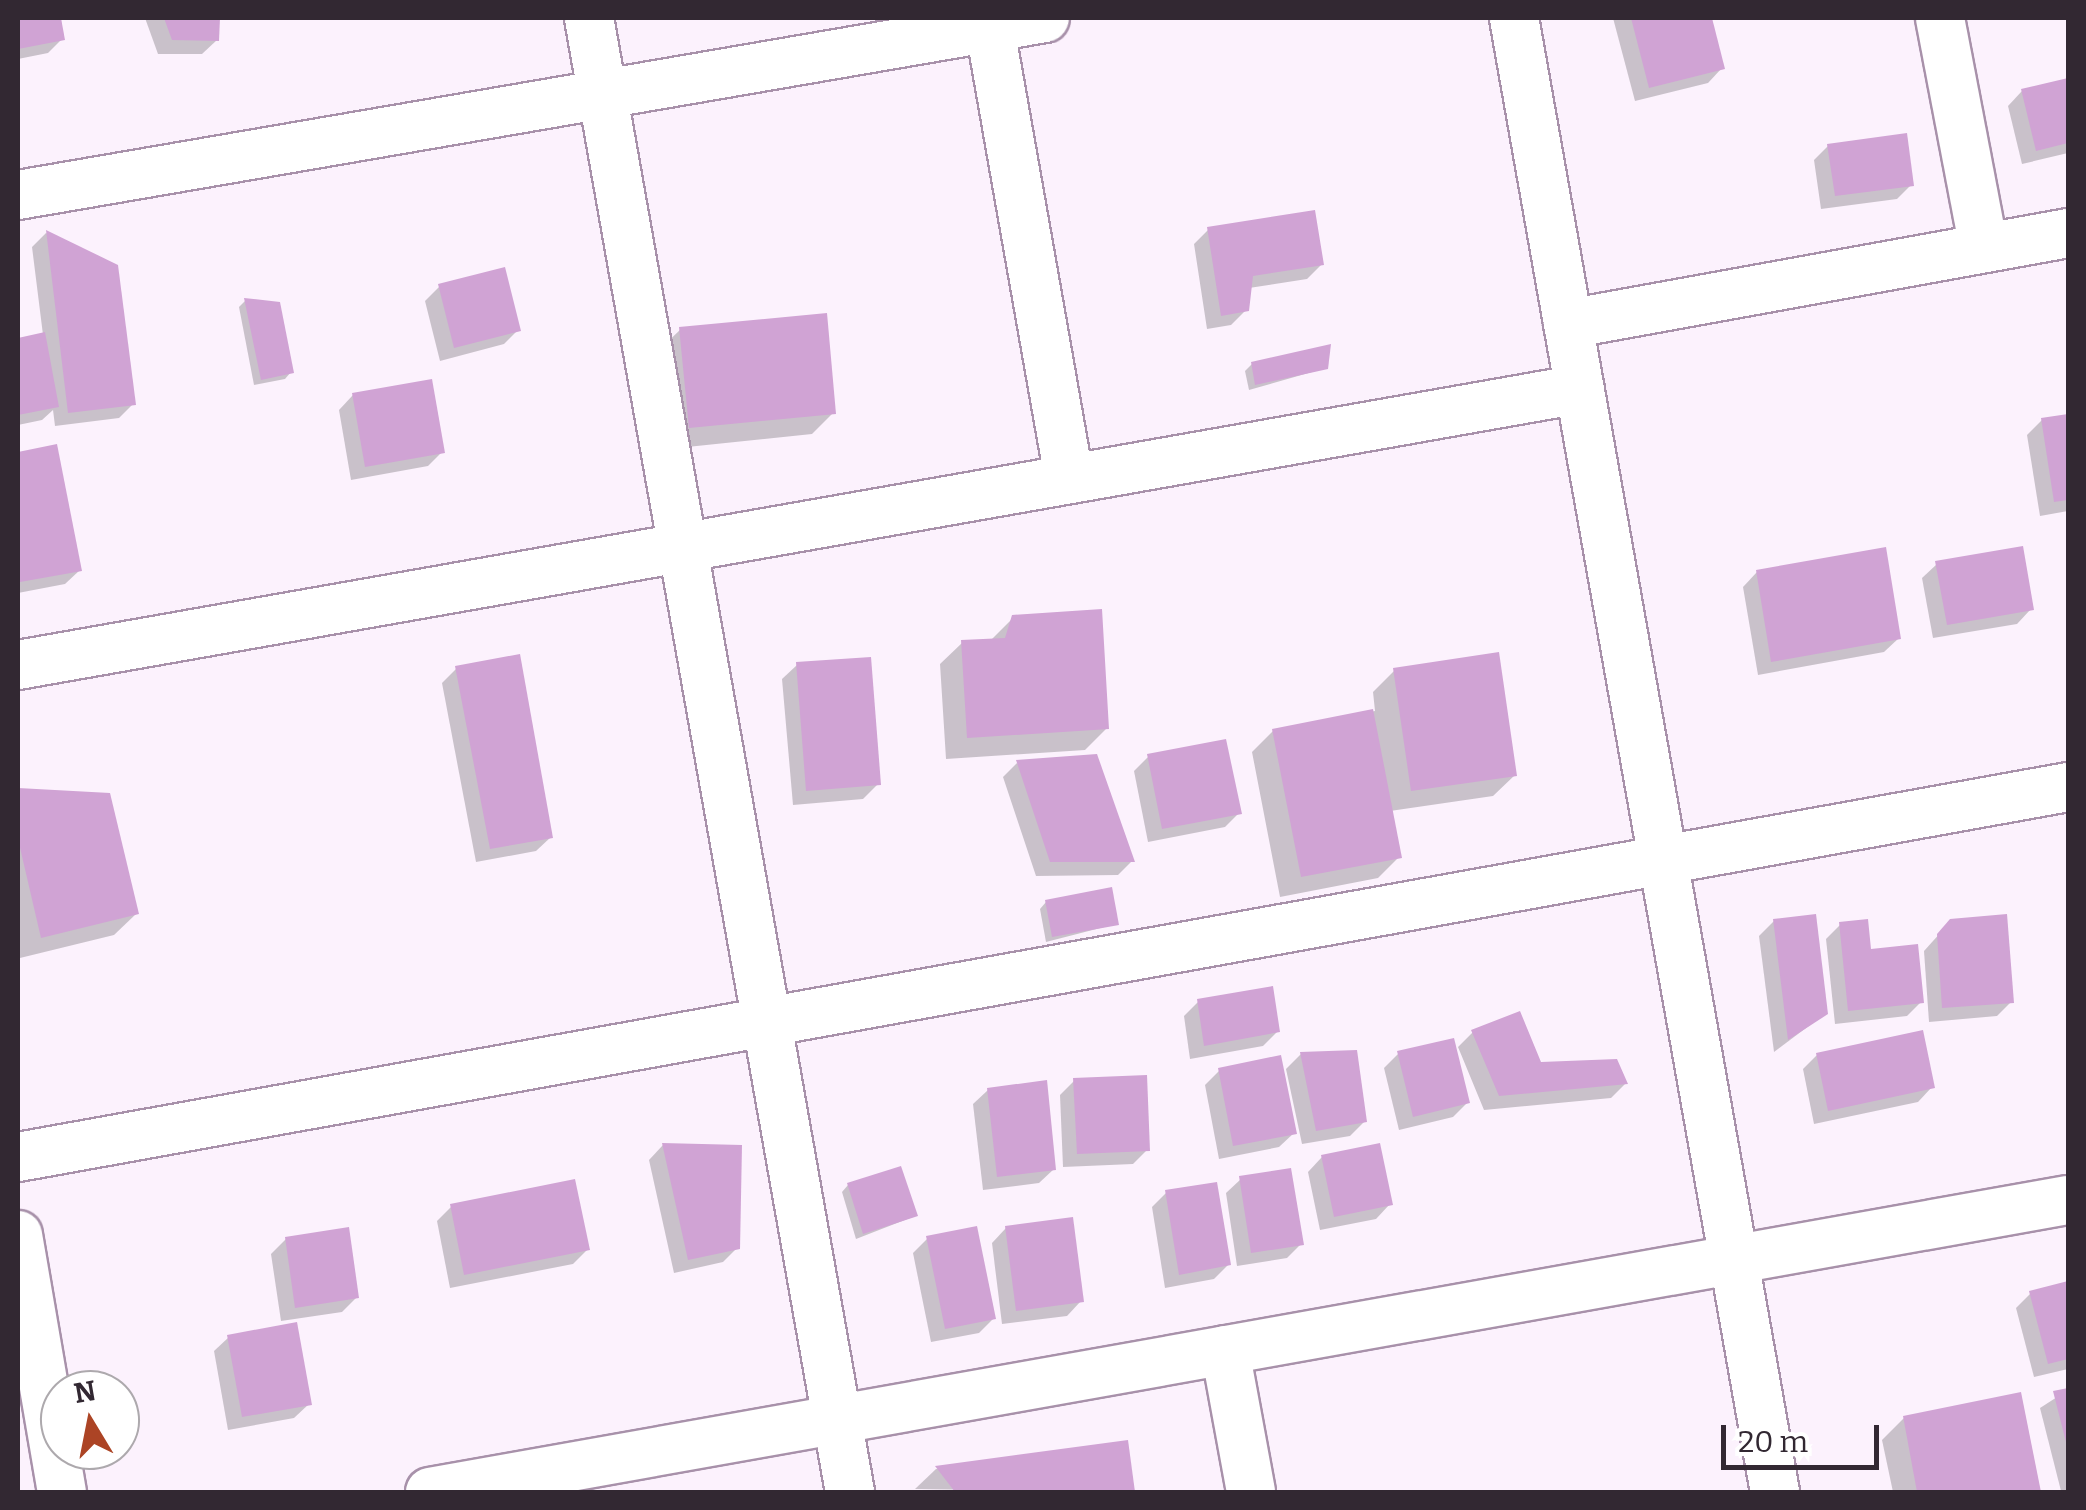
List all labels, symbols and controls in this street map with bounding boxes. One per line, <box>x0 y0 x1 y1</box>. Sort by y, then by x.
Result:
north arrow <box>40 1370 140 1470</box>
text: N <box>72 1374 99 1410</box>
scale bar <box>1726 1405 1884 1467</box>
text: 20 m <box>1738 1424 1808 1460</box>

